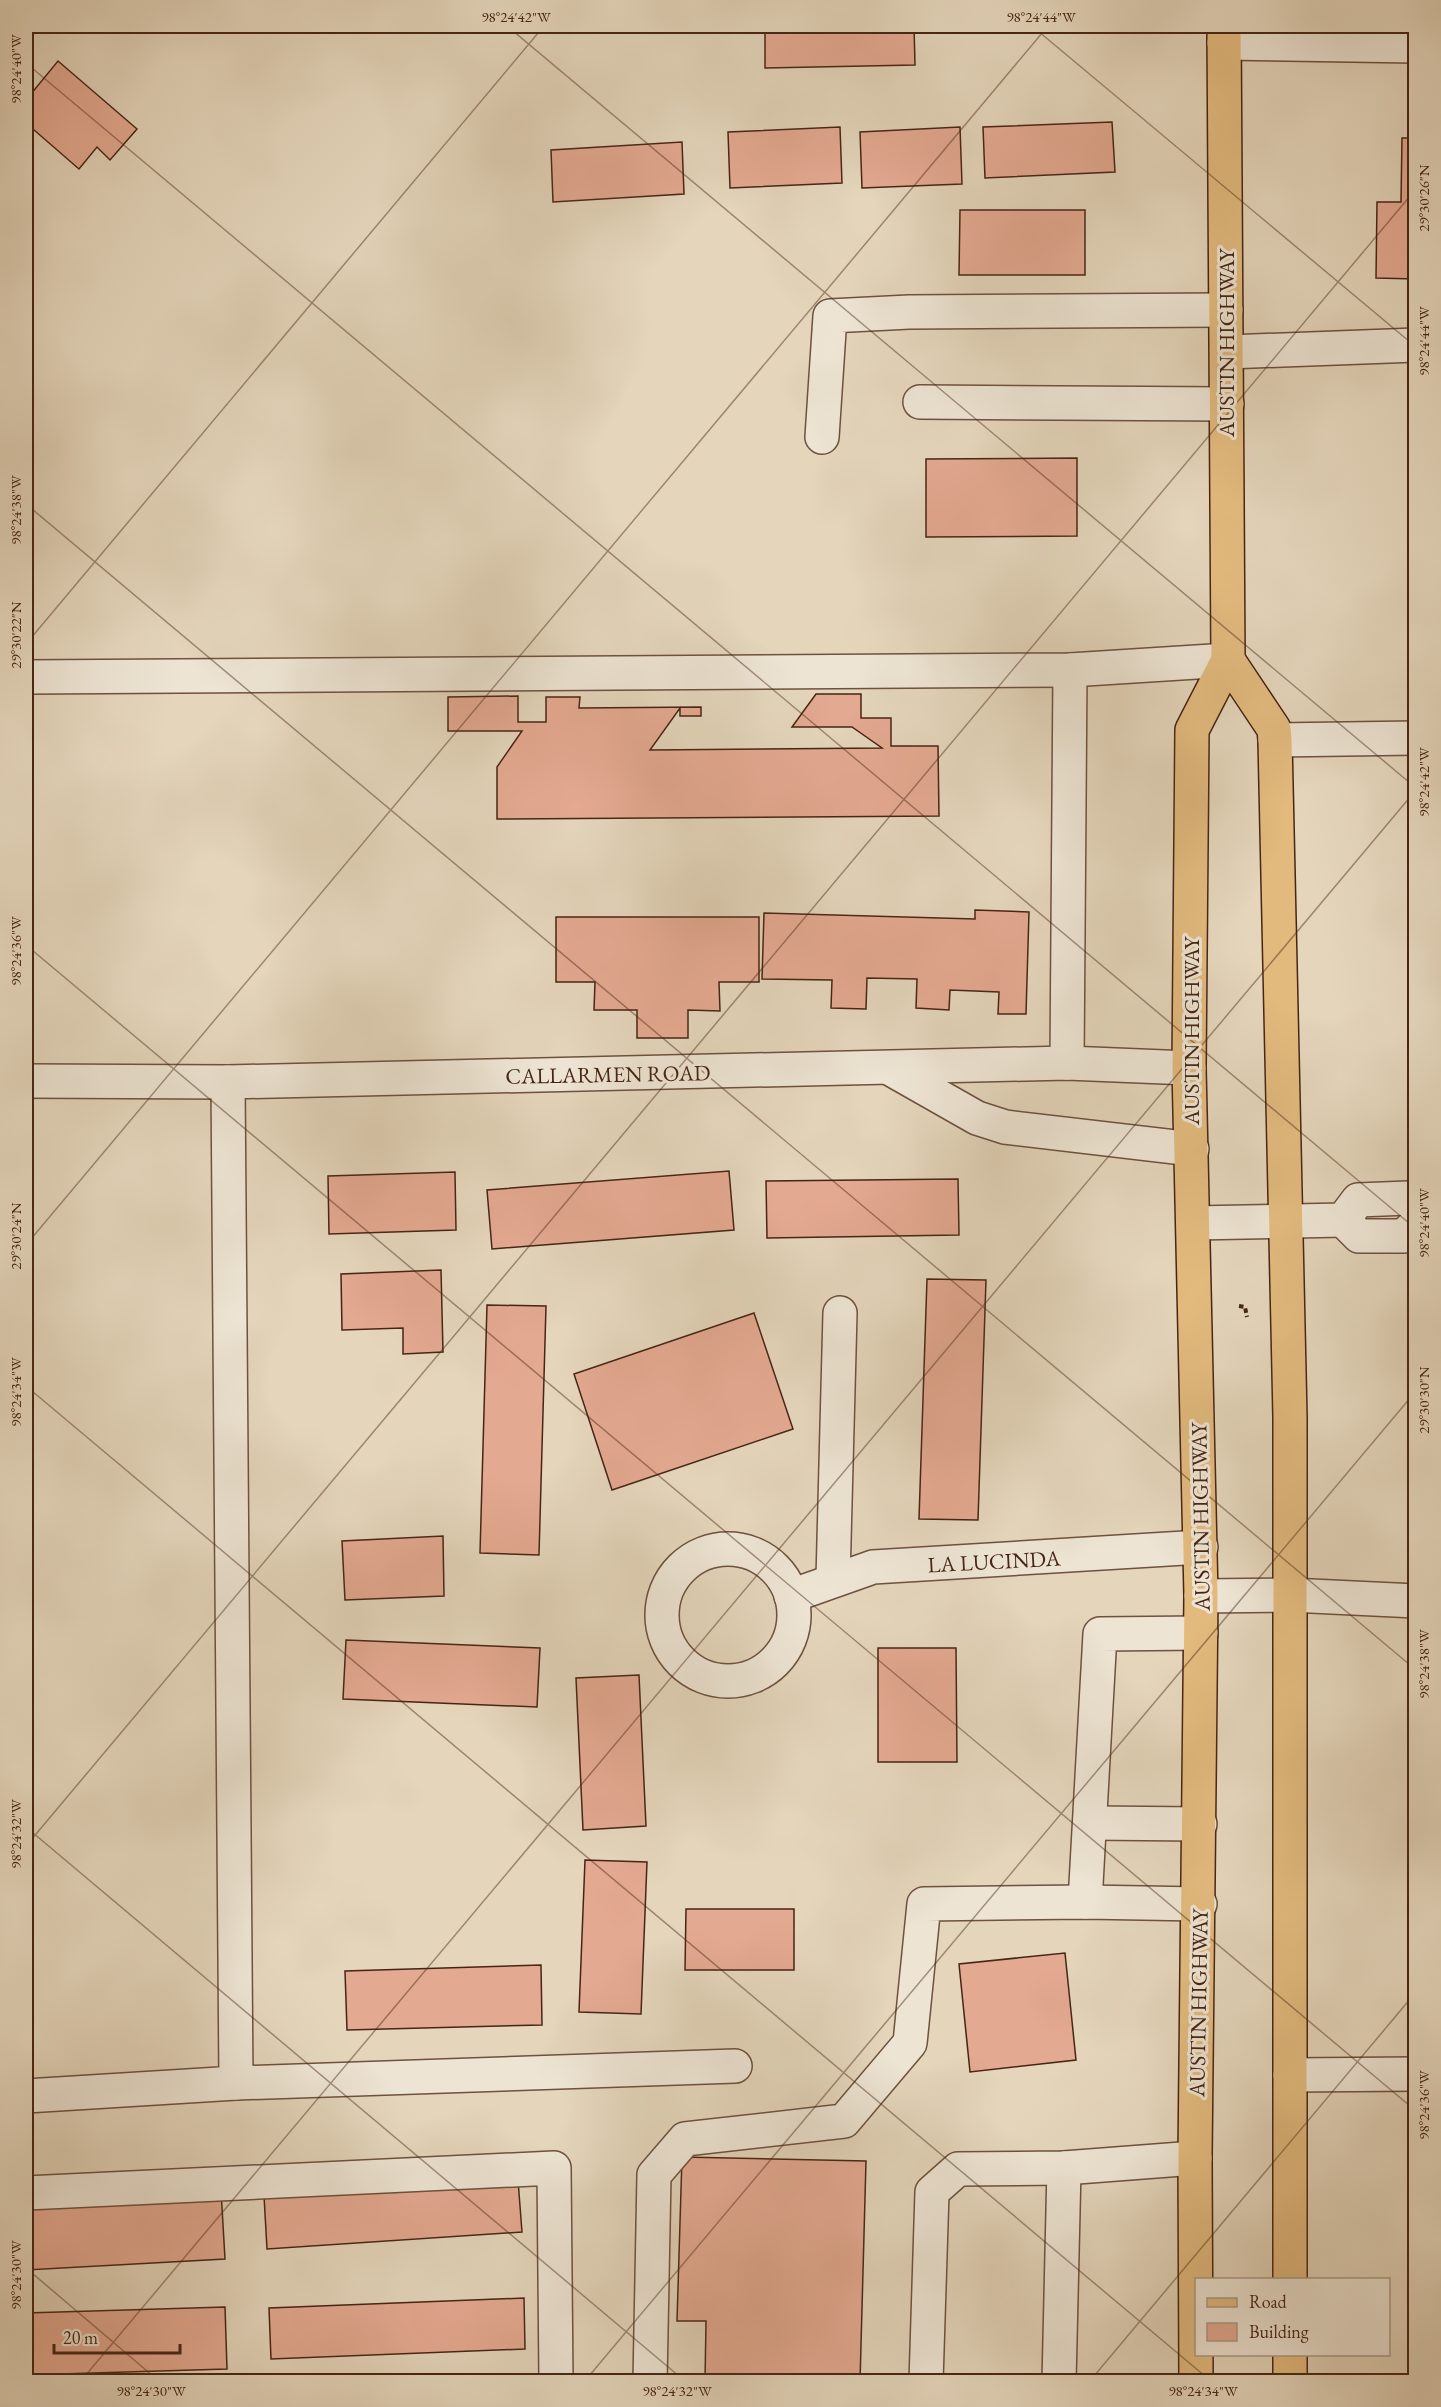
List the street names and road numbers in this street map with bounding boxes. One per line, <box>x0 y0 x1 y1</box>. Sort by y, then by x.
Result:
street label: AUSTIN HIGHWAY <box>1212 247 1241 438</box>
street label: AUSTIN HIGHWAY <box>1177 935 1206 1126</box>
street label: CALLARMEN ROAD <box>505 1058 711 1091</box>
street label: AUSTIN HIGHWAY <box>1184 1421 1217 1612</box>
street label: LA LUCINDA <box>927 1543 1062 1579</box>
street label: AUSTIN HIGHWAY <box>1182 1907 1215 2098</box>

